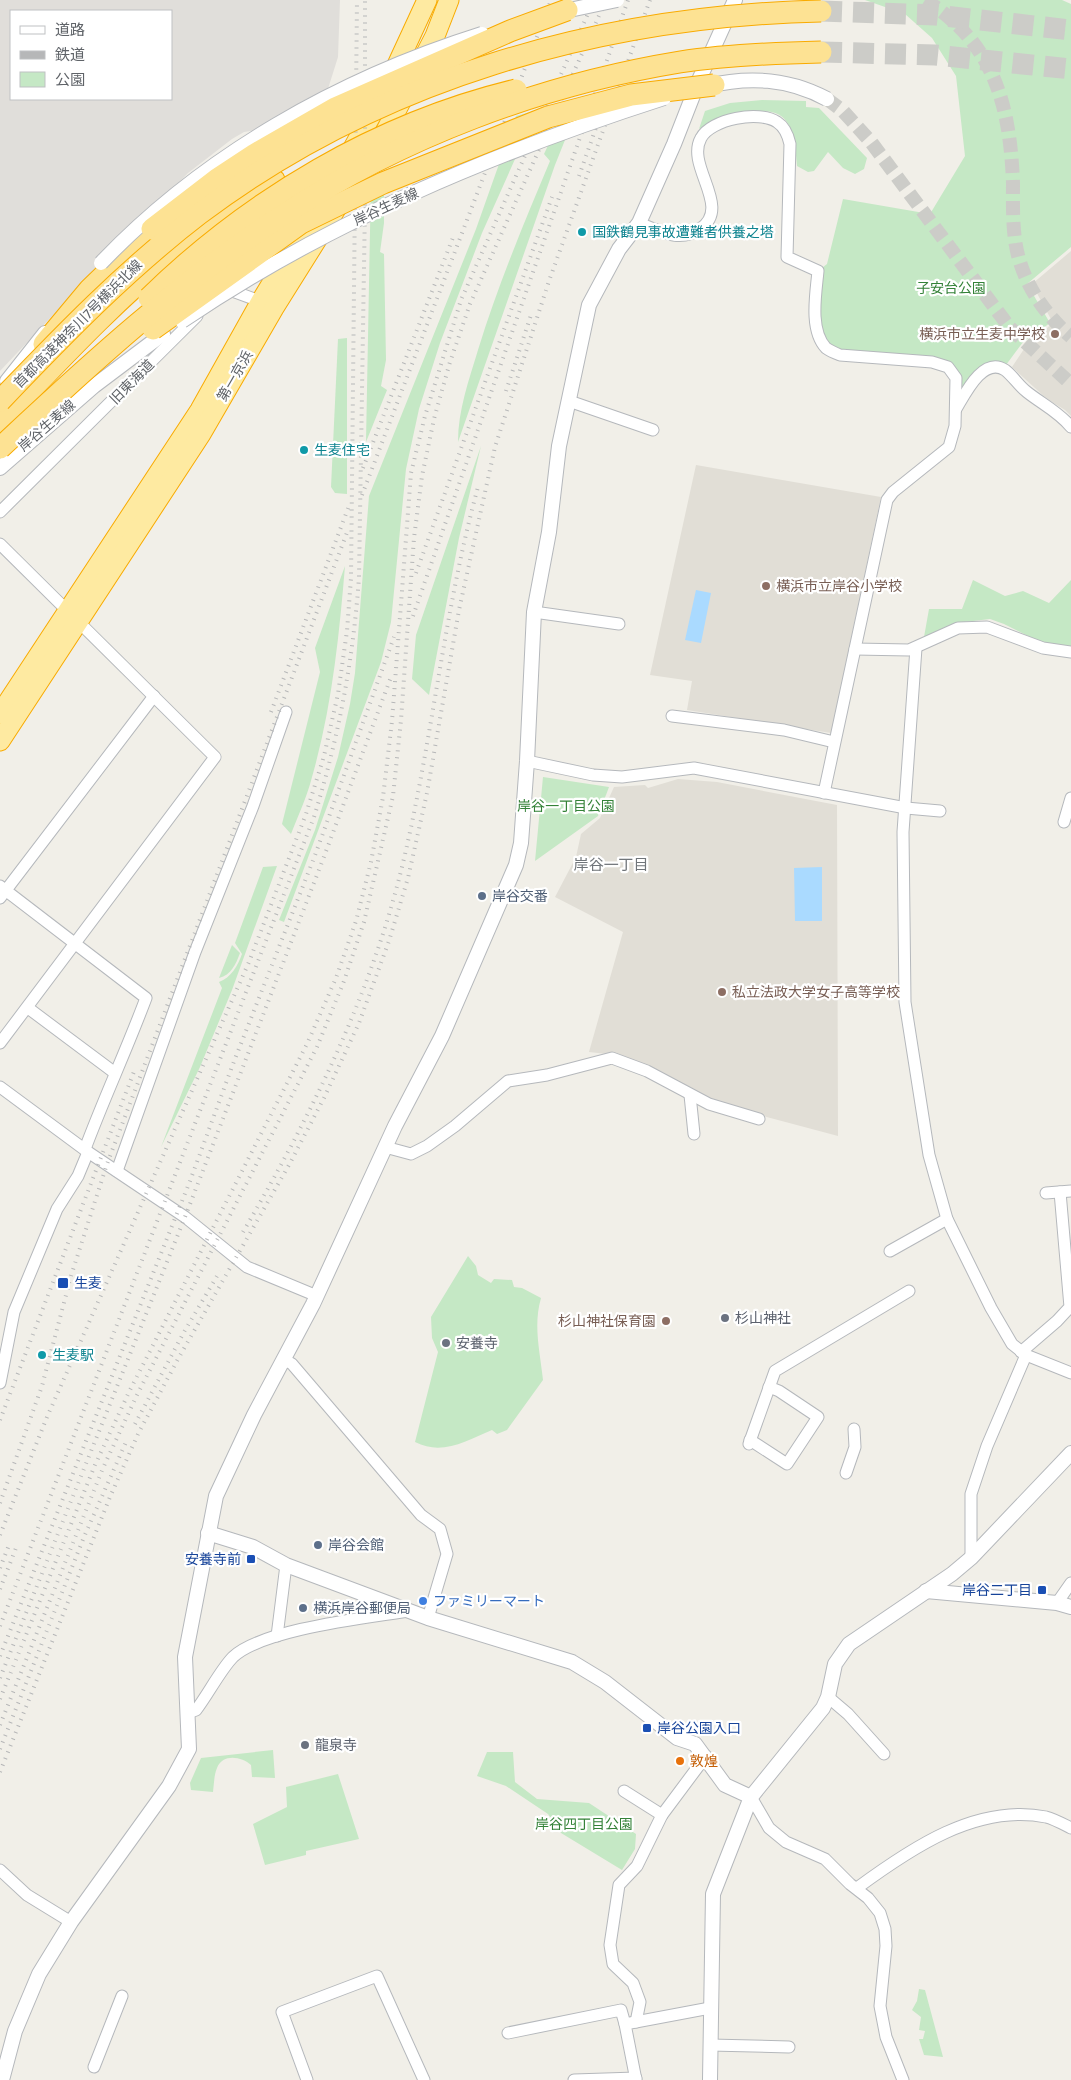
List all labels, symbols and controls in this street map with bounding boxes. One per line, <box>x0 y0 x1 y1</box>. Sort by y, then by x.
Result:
legend <box>10 10 172 100</box>
text: 道路 <box>55 21 85 39</box>
text: 鉄道 <box>55 46 85 64</box>
text: 公園 <box>55 71 85 89</box>
street label: 岸谷生麦線 <box>351 185 421 229</box>
place label: 国鉄鶴見事故遭難者供養之塔 <box>592 224 774 241</box>
marker: 国鉄鶴見事故遭難者供養之塔 <box>576 226 588 238</box>
street label: 首都高速神奈川7号横浜北線 <box>10 256 146 392</box>
park label: 子安台公園 <box>916 280 986 297</box>
place label: 横浜市立生麦中学校 <box>919 326 1045 343</box>
marker: 横浜市立生麦中学校 <box>1049 328 1061 340</box>
street label: 第一京浜 <box>214 348 256 404</box>
street label: 旧東海道 <box>106 356 158 408</box>
street label: 岸谷生麦線 <box>15 397 79 455</box>
place label: 生麦住宅 <box>314 442 370 459</box>
marker: 生麦住宅 <box>298 444 310 456</box>
place label: 横浜市立岸谷小学校 <box>776 578 902 595</box>
marker: 横浜市立岸谷小学校 <box>760 580 772 592</box>
park label: 岸谷一丁目公園 <box>517 798 615 815</box>
district label: 岸谷一丁目 <box>573 856 649 874</box>
place label: 岸谷交番 <box>492 888 548 905</box>
marker: 岸谷交番 <box>476 890 488 902</box>
place label: 私立法政大学女子高等学校 <box>732 984 900 1001</box>
marker: 私立法政大学女子高等学校 <box>716 986 728 998</box>
place label: 生麦 <box>74 1275 102 1292</box>
marker: 生麦 <box>56 1276 70 1290</box>
place label: 杉山神社 <box>735 1310 791 1327</box>
marker: 杉山神社 <box>719 1312 731 1324</box>
place label: 杉山神社保育園 <box>558 1313 656 1330</box>
marker: 杉山神社保育園 <box>660 1315 672 1327</box>
place label: 安養寺 <box>456 1335 498 1352</box>
marker: 安養寺 <box>440 1337 452 1349</box>
place label: 生麦駅 <box>52 1347 94 1364</box>
marker: 生麦駅 <box>36 1349 48 1361</box>
place label: 岸谷会館 <box>328 1537 384 1554</box>
marker: 岸谷会館 <box>312 1539 324 1551</box>
place label: 安養寺前 <box>185 1551 241 1568</box>
marker: 安養寺前 <box>245 1553 257 1565</box>
place label: 岸谷二丁目 <box>962 1582 1032 1599</box>
marker: 岸谷二丁目 <box>1036 1584 1048 1596</box>
place label: ファミリーマート <box>433 1593 545 1610</box>
marker: ファミリーマート <box>417 1595 429 1607</box>
place label: 横浜岸谷郵便局 <box>313 1600 411 1617</box>
marker: 横浜岸谷郵便局 <box>297 1602 309 1614</box>
place label: 岸谷公園入口 <box>657 1720 741 1737</box>
marker: 岸谷公園入口 <box>641 1722 653 1734</box>
place label: 龍泉寺 <box>315 1737 357 1754</box>
marker: 龍泉寺 <box>299 1739 311 1751</box>
place label: 敦煌 <box>690 1753 718 1770</box>
marker: 敦煌 <box>674 1755 686 1767</box>
park label: 岸谷四丁目公園 <box>535 1816 633 1833</box>

